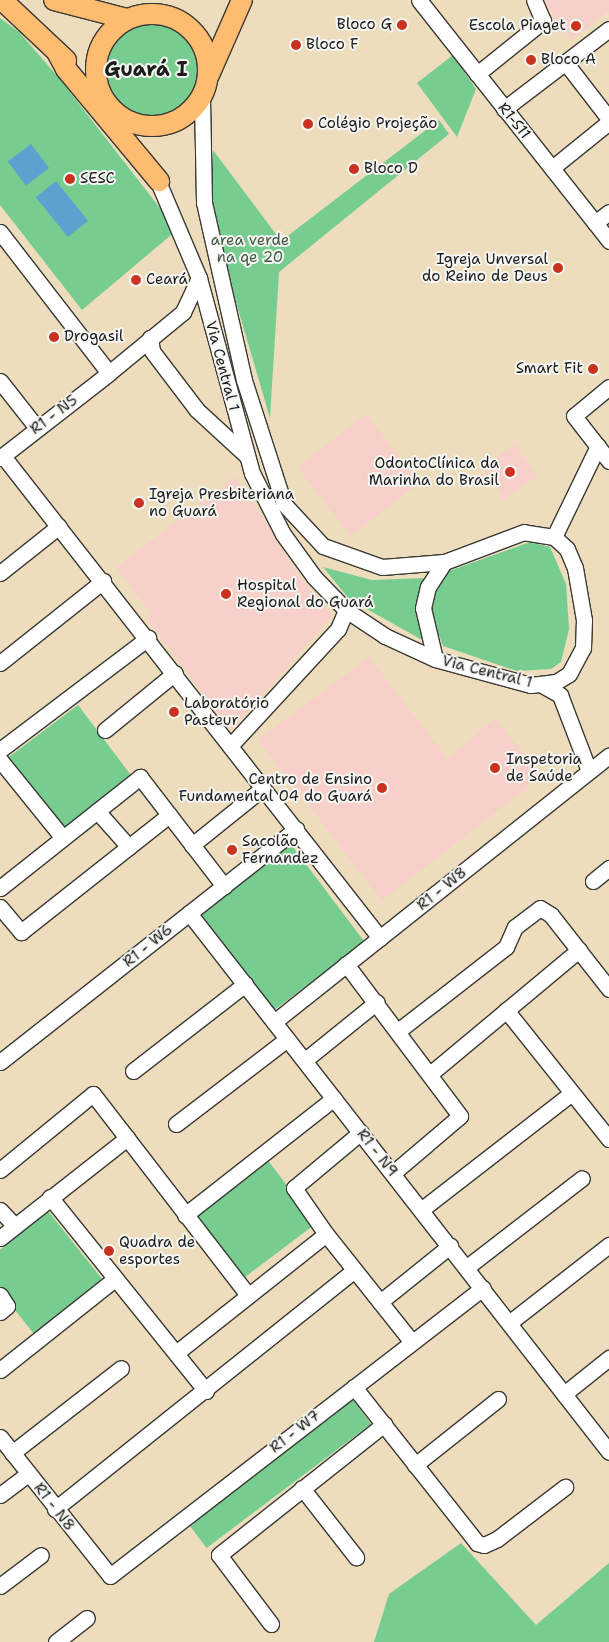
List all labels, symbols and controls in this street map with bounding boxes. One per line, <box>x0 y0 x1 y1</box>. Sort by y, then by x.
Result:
place label: Bloco G <box>337 16 392 34</box>
place label: Escola Piaget <box>469 17 566 35</box>
marker: Bloco G <box>396 19 408 31</box>
marker: Escola Piaget <box>570 20 582 32</box>
place label: Bloco F <box>306 36 358 54</box>
marker: Bloco F <box>290 39 302 51</box>
place label: Bloco A <box>541 51 596 69</box>
marker: Bloco A <box>525 54 537 66</box>
district label: Guará I <box>104 57 188 81</box>
street label: R1-S11 <box>494 99 534 143</box>
place label: Colégio Projeção <box>318 115 437 133</box>
marker: Colégio Projeção <box>302 118 314 130</box>
place label: Bloco D <box>364 160 418 178</box>
marker: Bloco D <box>348 163 360 175</box>
place label: SESC <box>80 170 115 188</box>
marker: SESC <box>64 173 76 185</box>
park label: area verde na qe 20 <box>211 231 289 266</box>
place label: Igreja Unversal do Reino de Deus <box>422 250 548 285</box>
marker: Igreja Unversal do Reino de Deus <box>552 262 564 274</box>
place label: Ceará <box>146 271 188 289</box>
marker: Ceará <box>130 274 142 286</box>
street label: Via Central 1 <box>201 319 243 413</box>
place label: Drogasil <box>64 328 123 346</box>
marker: Drogasil <box>48 331 60 343</box>
place label: Smart Fit <box>516 360 583 378</box>
marker: Smart Fit <box>587 363 599 375</box>
street label: R1 - N5 <box>27 391 81 439</box>
place label: OdontoClínica da Marinha do Brasil <box>369 454 499 489</box>
marker: OdontoClínica da Marinha do Brasil <box>503 465 517 479</box>
place label: Igreja Presbiteriana no Guará <box>149 485 294 520</box>
marker: Igreja Presbiteriana no Guará <box>133 497 145 509</box>
place label: Hospital Regional do Guará <box>237 576 373 611</box>
marker: Hospital Regional do Guará <box>219 587 233 601</box>
street label: Via Central 1 <box>440 652 534 692</box>
place label: Laboratório Pasteur <box>184 694 269 729</box>
marker: Laboratório Pasteur <box>168 706 180 718</box>
place label: Inspetoria de Saúde <box>506 750 582 785</box>
marker: Inspetoria de Saúde <box>488 761 502 775</box>
place label: Centro de Ensino Fundamental 04 do Guará <box>179 770 372 805</box>
marker: Centro de Ensino Fundamental 04 do Guará <box>376 782 388 794</box>
place label: Sacolão Fernandez <box>242 832 319 867</box>
marker: Sacolão Fernandez <box>226 844 238 856</box>
street label: R1 - W8 <box>413 863 471 915</box>
street label: R1 - W6 <box>120 921 176 971</box>
street label: R1 - N9 <box>353 1126 401 1180</box>
place label: Quadra de esportes <box>119 1233 195 1268</box>
marker: Quadra de esportes <box>103 1245 115 1257</box>
street label: R1 - W7 <box>266 1407 324 1457</box>
street label: R1 - N8 <box>30 1479 78 1535</box>

